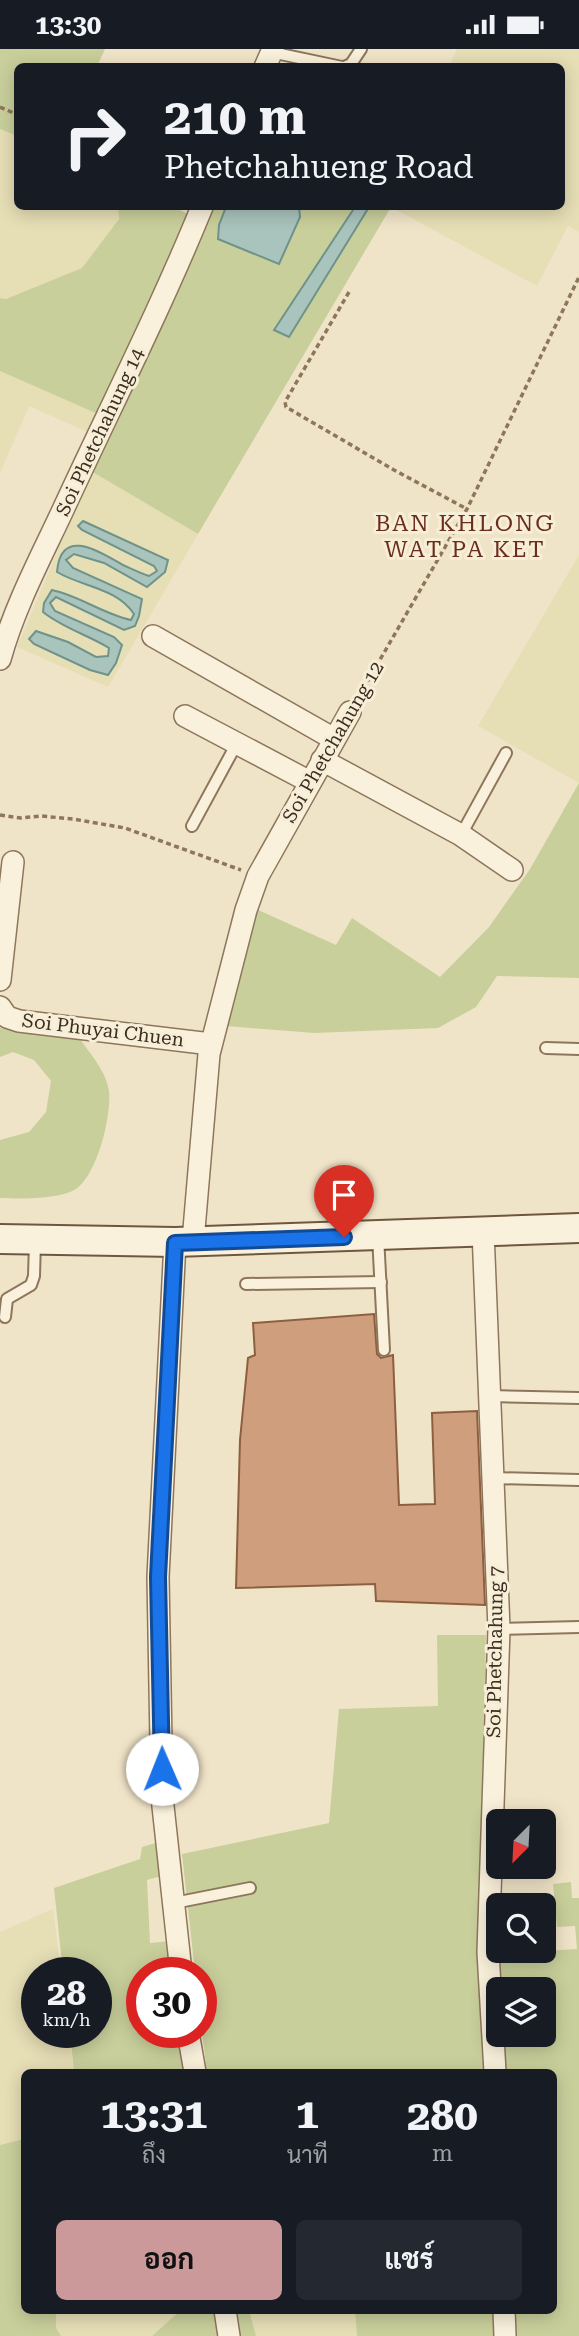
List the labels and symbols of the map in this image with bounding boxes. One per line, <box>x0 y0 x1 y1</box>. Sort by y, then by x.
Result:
street label: Soi Phetchahung 14 <box>51 344 149 520</box>
district label: BAN KHLONG WAT PA KET <box>375 510 555 563</box>
street label: Soi Phetchahung 12 <box>277 657 389 827</box>
street label: Soi Phuyai Chuen <box>21 1009 185 1051</box>
pin <box>314 1165 374 1237</box>
street label: Soi Phetchahung 7 <box>482 1565 508 1738</box>
position arrow <box>125 1732 199 1806</box>
north arrow <box>486 1809 556 1879</box>
speed limit sign: 30 <box>126 1957 217 2048</box>

